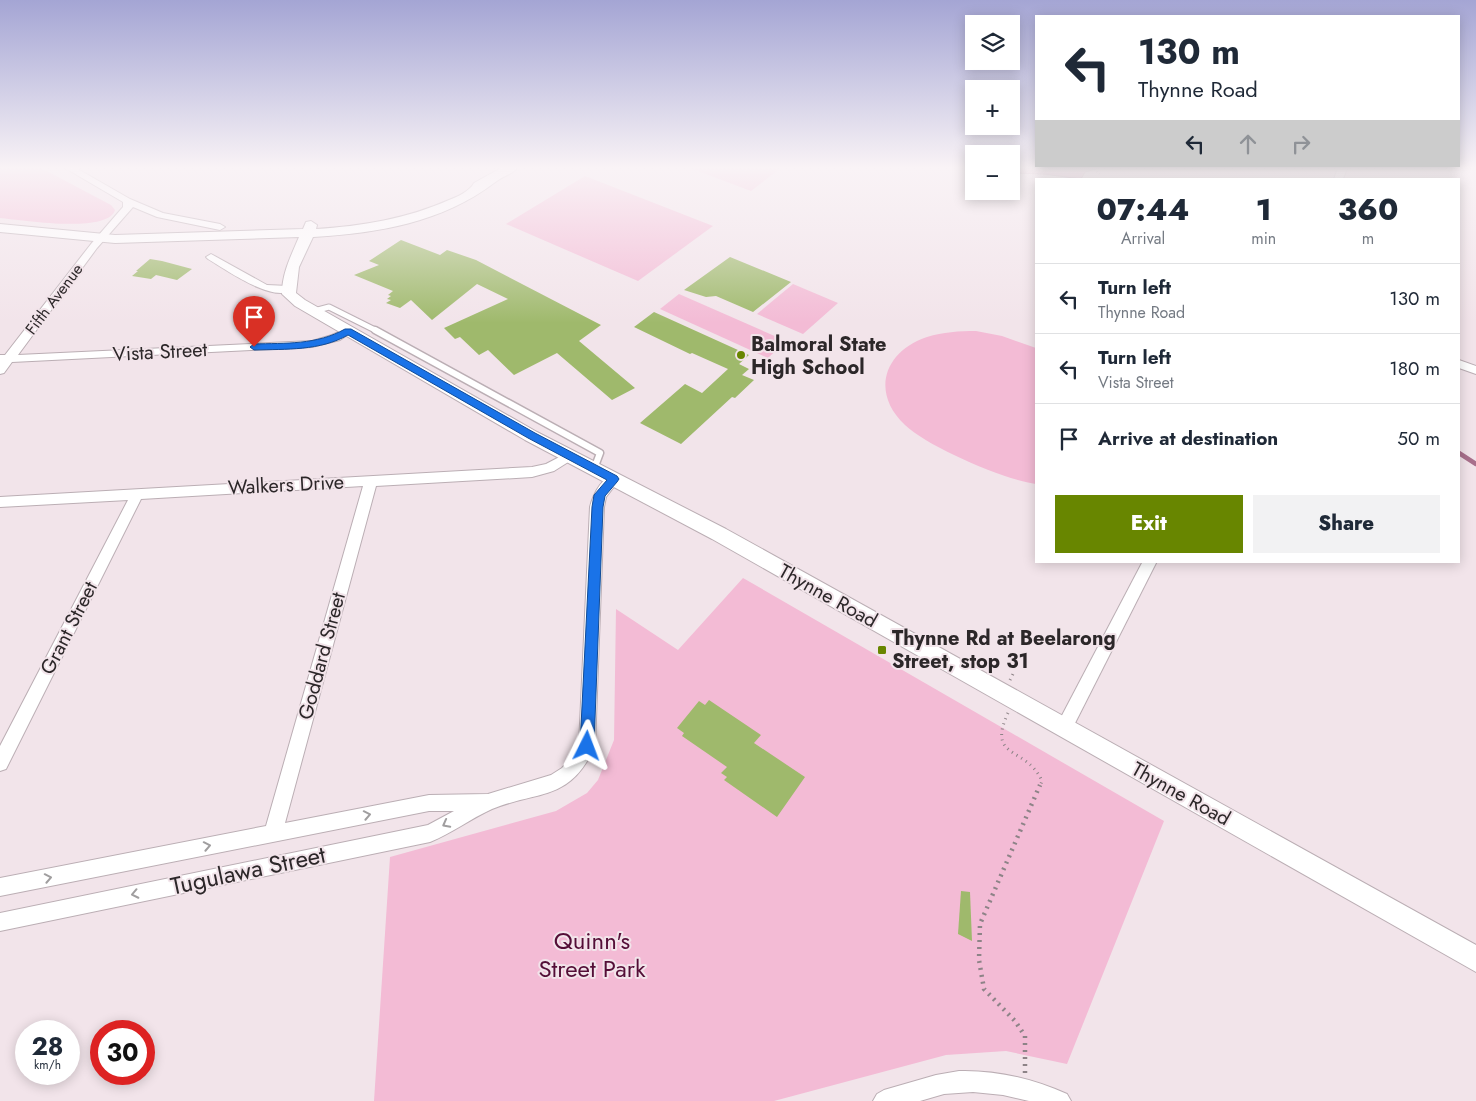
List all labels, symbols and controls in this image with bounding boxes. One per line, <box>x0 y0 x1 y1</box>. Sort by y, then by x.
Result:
map controls <box>965 15 1020 200</box>
button: layers <box>965 15 1020 70</box>
text: 130 m <box>1138 27 1240 77</box>
icon: left <box>1055 35 1120 100</box>
text: Thynne Road <box>1138 73 1258 105</box>
button: + <box>965 80 1020 135</box>
icon: left <box>1181 130 1209 158</box>
icon: ahead <box>1234 130 1262 158</box>
icon: right <box>1287 130 1315 158</box>
button: − <box>965 145 1020 200</box>
text: 07:44 <box>1097 188 1190 231</box>
text: 1 <box>1256 188 1272 231</box>
text: 360 <box>1338 188 1398 231</box>
text: Arrival <box>1121 227 1165 250</box>
text: min <box>1251 227 1276 250</box>
text: m <box>1362 227 1374 250</box>
street label: Fifth Avenue <box>20 259 88 339</box>
text: Turn left <box>1098 274 1171 301</box>
icon: left <box>1055 285 1083 313</box>
text: 130 m <box>1389 285 1440 312</box>
pin <box>233 296 275 347</box>
text: Thynne Road <box>1098 301 1185 324</box>
icon: arrive <box>240 303 268 331</box>
place label: Balmoral State High School <box>751 330 887 382</box>
street label: Vista Street <box>112 335 208 369</box>
text: Turn left <box>1098 344 1171 371</box>
marker: Balmoral State High School <box>735 349 747 361</box>
icon: left <box>1055 355 1083 383</box>
text: 180 m <box>1389 355 1440 382</box>
text: Vista Street <box>1098 371 1174 394</box>
icon: arrive <box>1055 425 1083 453</box>
text: Arrive at destination <box>1098 425 1278 452</box>
text: 50 m <box>1397 425 1440 452</box>
street label: Walkers Drive <box>227 467 345 503</box>
button: Exit <box>1055 495 1243 553</box>
button: Share <box>1253 495 1440 553</box>
street label: Thynne Road <box>773 557 883 635</box>
street label: Grant Street <box>33 576 105 680</box>
street label: Goddard Street <box>291 589 353 723</box>
place label: Thynne Rd at Beelarong Street, stop 31 <box>892 624 1116 676</box>
marker: Thynne Rd at Beelarong Street, stop 31 <box>876 644 888 656</box>
position arrow <box>560 719 612 771</box>
street label: Thynne Road <box>1126 755 1236 833</box>
one-way arrow <box>362 810 371 821</box>
one-way arrow <box>443 818 452 828</box>
street label: Tugulawa Street <box>167 836 329 903</box>
one-way arrow <box>203 841 212 852</box>
one-way arrow <box>43 873 52 883</box>
one-way arrow <box>130 888 139 899</box>
park label: Quinn's Street Park <box>538 923 646 986</box>
speed limit sign: 30 <box>90 1020 155 1085</box>
text: 28 <box>31 1028 64 1064</box>
text: km/h <box>34 1056 61 1074</box>

